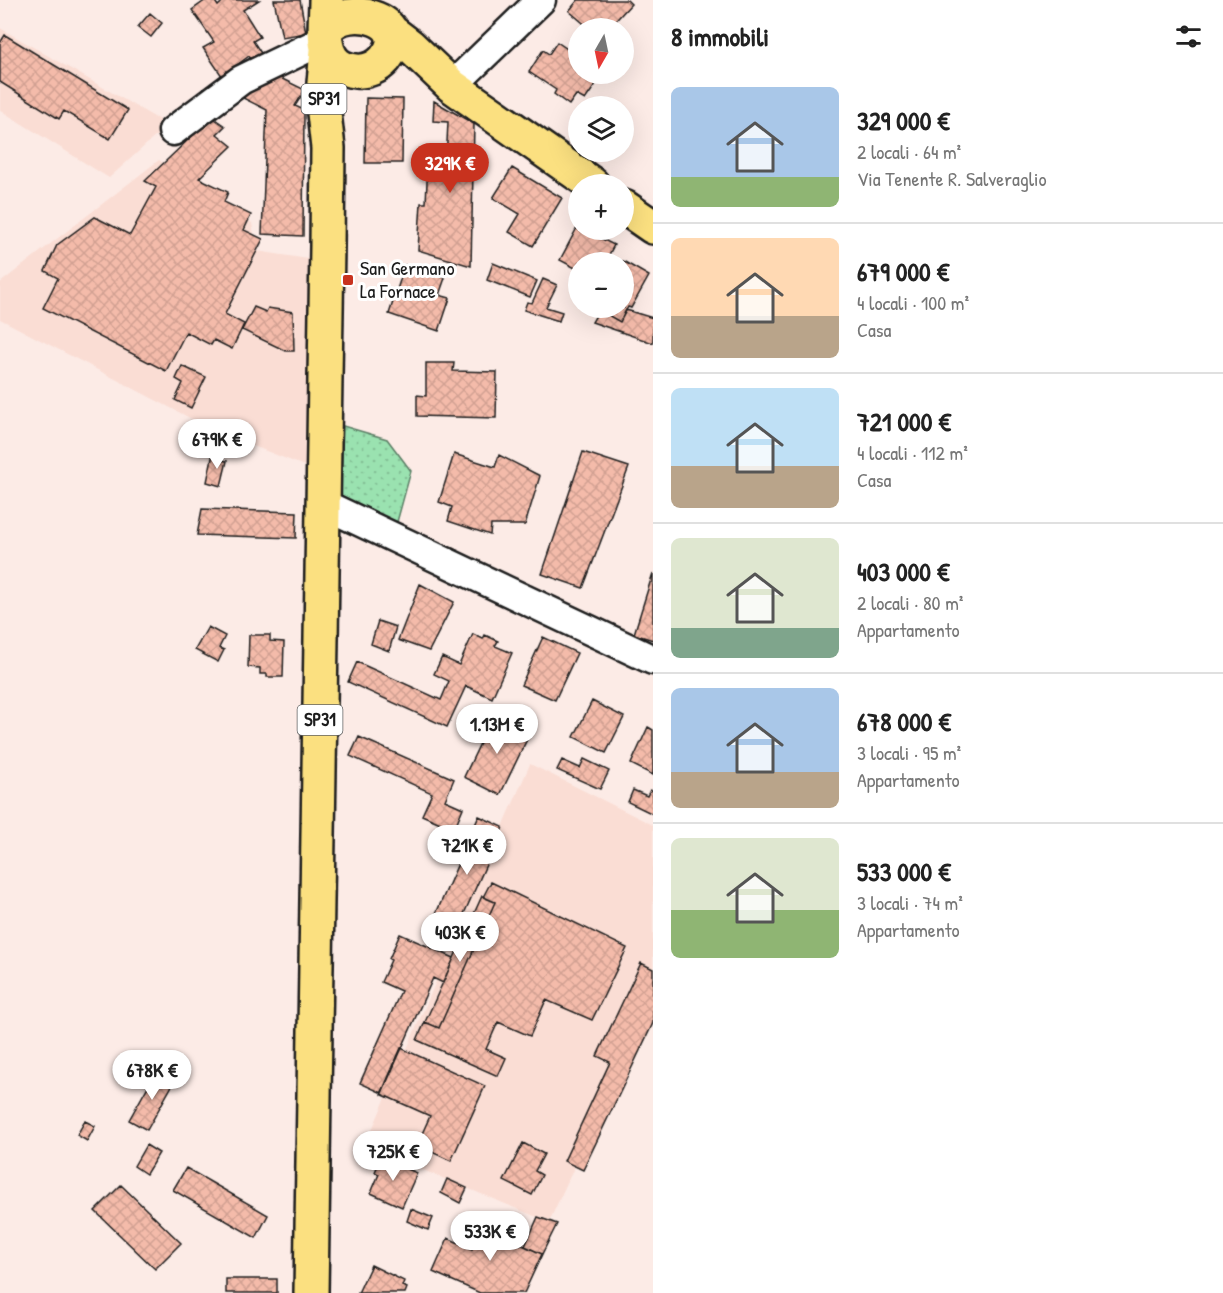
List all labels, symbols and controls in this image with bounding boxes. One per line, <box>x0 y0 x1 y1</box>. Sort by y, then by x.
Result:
north arrow <box>568 18 634 84</box>
map controls <box>568 18 634 318</box>
text: 8 immobili <box>671 19 769 54</box>
icon: filters <box>1172 20 1205 53</box>
road number: SP31 <box>302 84 346 114</box>
button: layers <box>568 96 634 162</box>
text: 329 000 € <box>857 103 950 138</box>
icon: home <box>719 111 791 183</box>
text: 2 locali · 64 m² <box>857 138 961 165</box>
pin: 329K € <box>401 143 499 194</box>
text: 329K € <box>425 149 475 176</box>
text: Via Tenente R. Salveraglio <box>857 165 1047 192</box>
button: + <box>568 174 634 240</box>
button: − <box>568 252 634 318</box>
place label: San Germano La Fornace <box>360 254 454 304</box>
text: 679 000 € <box>857 254 949 289</box>
icon: home <box>719 262 791 334</box>
marker: San Germano La Fornace <box>341 273 355 287</box>
text: 4 locali · 100 m² <box>857 289 969 316</box>
text: Casa <box>857 316 891 343</box>
text: 721 000 € <box>857 404 951 439</box>
icon: home <box>719 412 791 484</box>
pin: 679K € <box>168 419 266 470</box>
text: 679K € <box>192 425 242 452</box>
text: 4 locali · 112 m² <box>857 439 968 466</box>
text: Casa <box>857 466 891 493</box>
text: 403 000 € <box>857 554 949 589</box>
icon: home <box>719 562 791 634</box>
text: 2 locali · 80 m² <box>857 589 963 616</box>
text: Appartamento <box>857 616 960 643</box>
pin: 1.13M € <box>442 704 552 755</box>
text: 678 000 € <box>857 704 951 739</box>
road number: SP31 <box>298 705 342 735</box>
text: 1.13M € <box>470 710 524 737</box>
icon: home <box>719 712 791 784</box>
text: 3 locali · 95 m² <box>857 739 961 766</box>
text: Appartamento <box>857 766 960 793</box>
pin: 721K € <box>418 825 516 876</box>
text: 721K € <box>441 831 493 858</box>
text: 533 000 € <box>857 854 951 889</box>
icon: home <box>719 862 791 934</box>
text: 3 locali · 74 m² <box>857 889 963 916</box>
pin: 403K € <box>411 912 509 963</box>
text: Appartamento <box>857 916 960 943</box>
text: 403K € <box>435 918 485 945</box>
pin: 678K € <box>103 1050 201 1101</box>
text: 678K € <box>126 1056 178 1083</box>
pin: 725K € <box>344 1131 442 1182</box>
text: 725K € <box>367 1137 419 1164</box>
pin: 533K € <box>441 1211 539 1262</box>
text: 533K € <box>464 1217 516 1244</box>

